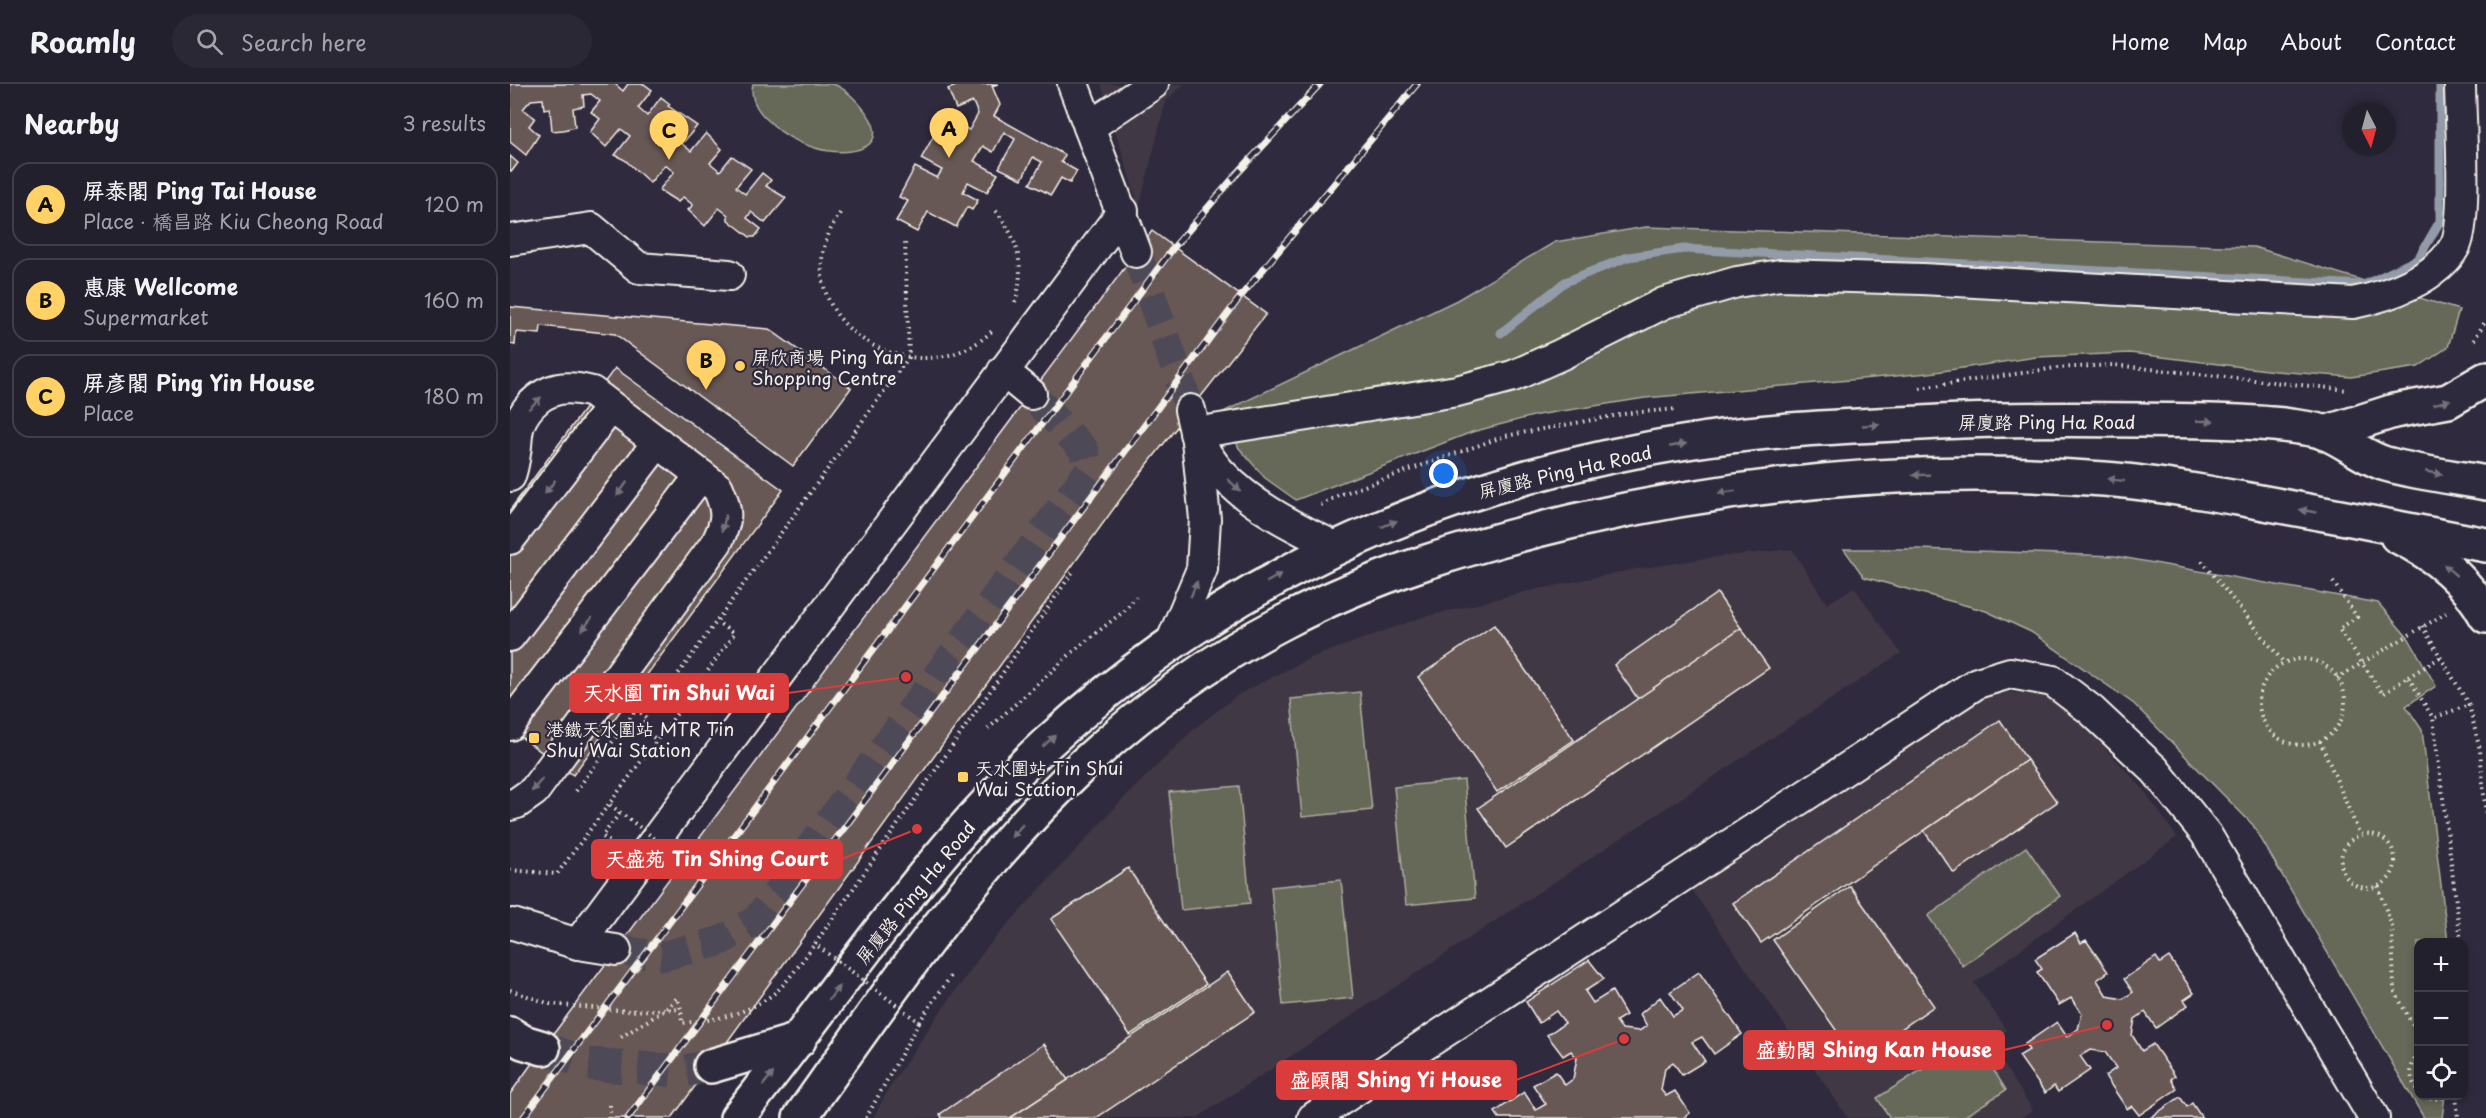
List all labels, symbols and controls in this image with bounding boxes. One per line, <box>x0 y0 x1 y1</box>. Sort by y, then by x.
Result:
search box <box>172 14 592 68</box>
text: Roamly <box>30 20 136 63</box>
icon: search <box>193 25 226 58</box>
text: Search here <box>241 25 367 58</box>
text: Home <box>2111 25 2170 57</box>
text: Map <box>2203 25 2248 57</box>
text: About <box>2281 25 2342 57</box>
text: Contact <box>2375 25 2456 57</box>
north arrow <box>2342 102 2396 156</box>
text: Nearby <box>24 104 119 143</box>
text: 3 results <box>403 108 486 138</box>
pin: A <box>930 109 968 158</box>
pin: C <box>650 110 688 160</box>
text: 屏泰閣 Ping Tai House <box>83 173 317 206</box>
text: A <box>38 189 53 219</box>
text: 120 m <box>425 189 484 219</box>
text: Place · 橋昌路 Kiu Cheong Road <box>83 206 384 236</box>
text: 惠康 Wellcome <box>83 269 238 302</box>
text: B <box>39 285 52 315</box>
text: 160 m <box>424 285 484 315</box>
text: Supermarket <box>83 302 209 332</box>
pin: B <box>686 340 726 390</box>
place label: 屏欣商場 Ping Yan Shopping Centre <box>752 343 904 391</box>
marker: 屏欣商場 Ping Yan Shopping Centre <box>733 359 747 373</box>
text: 屏彥閣 Ping Yin House <box>83 365 315 398</box>
text: C <box>38 381 53 411</box>
text: 180 m <box>424 381 484 411</box>
one-way arrow <box>527 396 542 410</box>
one-way arrow <box>2433 396 2452 406</box>
text: Place <box>83 398 134 428</box>
street label: 屏廈路 Ping Ha Road <box>1958 408 2136 435</box>
one-way arrow <box>2196 416 2215 426</box>
one-way arrow <box>1862 421 1881 430</box>
street label: 屏廈路 Ping Ha Road <box>1476 438 1654 504</box>
one-way arrow <box>1668 440 1687 449</box>
your location <box>1429 459 1458 488</box>
one-way arrow <box>2425 469 2444 478</box>
one-way arrow <box>1911 471 1930 480</box>
one-way arrow <box>2106 475 2125 485</box>
one-way arrow <box>1226 478 1241 491</box>
one-way arrow <box>543 479 556 495</box>
one-way arrow <box>617 481 629 496</box>
one-way arrow <box>1717 487 1736 496</box>
one-way arrow <box>2298 506 2317 515</box>
one-way arrow <box>719 514 728 533</box>
one-way arrow <box>1380 519 1398 528</box>
one-way arrow <box>2443 564 2457 578</box>
one-way arrow <box>1265 574 1282 584</box>
one-way arrow <box>1189 580 1199 598</box>
one-way arrow <box>581 616 594 632</box>
callout: 天水圍 Tin Shui Wai <box>570 674 788 712</box>
text: 天水圍 Tin Shui Wai <box>583 677 775 707</box>
place label: 港鐵天水圍站 MTR Tin Shui Wai Station <box>546 715 734 763</box>
marker: 港鐵天水圍站 MTR Tin Shui Wai Station <box>527 731 541 745</box>
one-way arrow <box>1042 734 1057 748</box>
place label: 天水圍站 Tin Shui Wai Station <box>975 754 1123 802</box>
marker: 天水圍站 Tin Shui Wai Station <box>956 770 970 784</box>
one-way arrow <box>531 777 544 792</box>
street label: 屏廈路 Ping Ha Road <box>849 815 981 969</box>
one-way arrow <box>1011 823 1024 838</box>
callout: 天盛苑 Tin Shing Court <box>592 840 842 878</box>
text: 天盛苑 Tin Shing Court <box>605 843 829 873</box>
map controls <box>2414 938 2468 1100</box>
button: + <box>2414 938 2468 992</box>
one-way arrow <box>828 986 840 1002</box>
button: − <box>2414 992 2468 1046</box>
callout: 盛勤閣 Shing Kan House <box>1744 1031 2004 1069</box>
text: 盛勤閣 Shing Kan House <box>1756 1034 1992 1064</box>
button: locate <box>2414 1046 2468 1100</box>
callout: 盛頤閣 Shing Yi House <box>1277 1061 1516 1099</box>
text: 盛頤閣 Shing Yi House <box>1290 1064 1502 1094</box>
one-way arrow <box>762 1071 775 1087</box>

